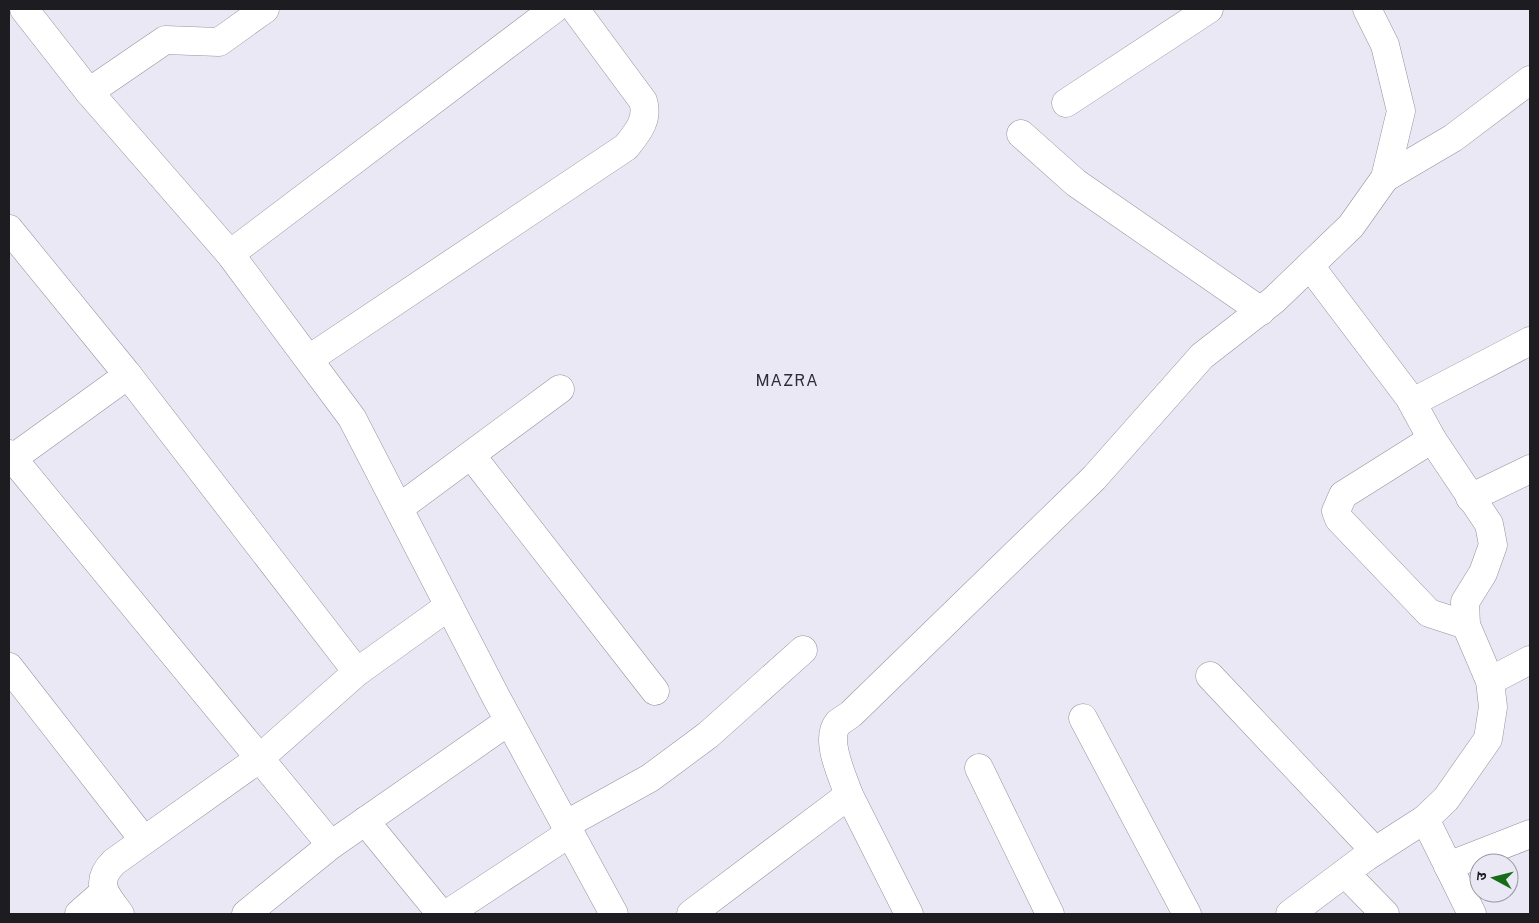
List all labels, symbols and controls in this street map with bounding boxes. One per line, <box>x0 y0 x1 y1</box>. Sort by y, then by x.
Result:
district label: MAZRA <box>755 371 819 390</box>
north arrow <box>1469 853 1519 903</box>
text: उ <box>1473 871 1490 881</box>

